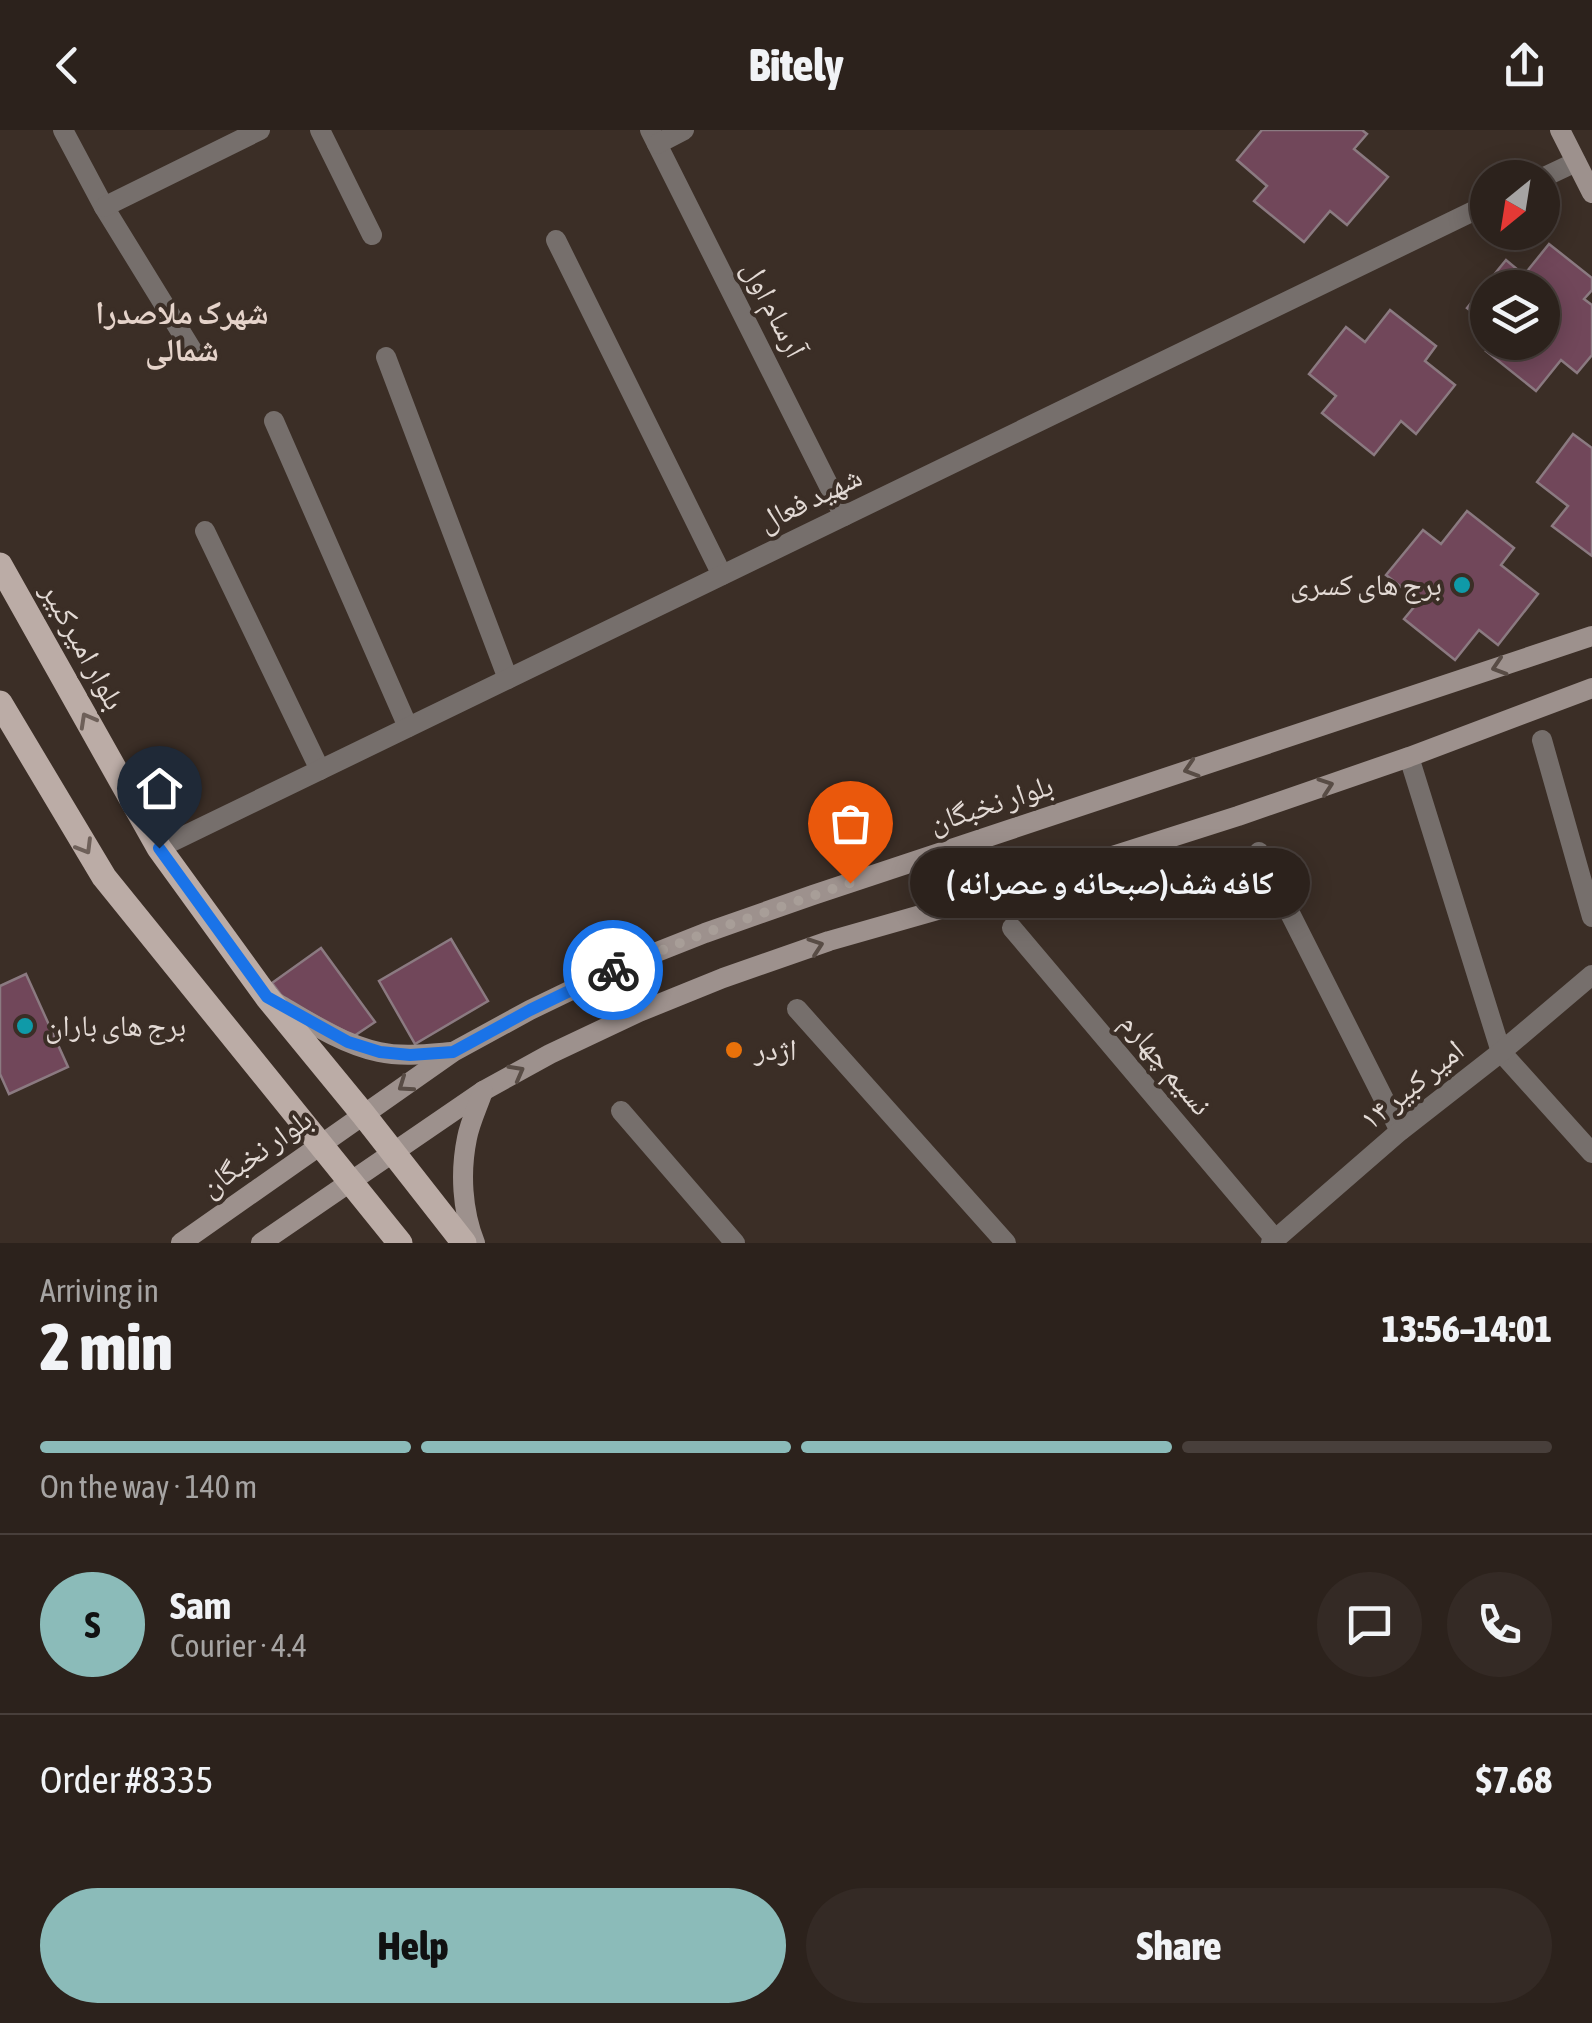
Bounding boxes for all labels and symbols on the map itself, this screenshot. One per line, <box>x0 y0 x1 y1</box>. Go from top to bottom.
north arrow <box>1470 160 1560 250</box>
street label: آرسام اول <box>733 255 814 365</box>
district label: شهرک ملاصدرا شمالی <box>95 294 269 370</box>
street label: شهید فعال <box>752 459 868 539</box>
place label: برج های کسری <box>1290 567 1442 604</box>
marker: برج های کسری <box>1451 574 1473 596</box>
street label: بلوار امیرکبیر <box>34 575 133 716</box>
one-way arrow <box>1492 655 1509 676</box>
one-way arrow <box>80 712 100 730</box>
pin <box>117 746 202 849</box>
one-way arrow <box>1183 758 1200 778</box>
street label: بلوار نخبگان <box>924 767 1058 841</box>
one-way arrow <box>1317 777 1334 797</box>
pin <box>808 781 893 884</box>
one-way arrow <box>73 836 92 854</box>
callout: کافه شف(صبحانه و عصرانه ) <box>910 848 1310 918</box>
courier <box>563 920 663 1020</box>
one-way arrow <box>806 937 823 958</box>
street label: نسیم چهارم <box>1111 1005 1219 1124</box>
place label: برج های باران <box>45 1008 186 1045</box>
marker: برج های باران <box>14 1015 36 1037</box>
place label: اژدر <box>753 1032 797 1066</box>
street label: امیر کبیر ۱۴ <box>1353 1032 1470 1137</box>
marker: اژدر <box>723 1039 745 1061</box>
one-way arrow <box>506 1065 524 1085</box>
one-way arrow <box>398 1073 417 1091</box>
street label: بلوار نخبگان <box>193 1101 319 1205</box>

